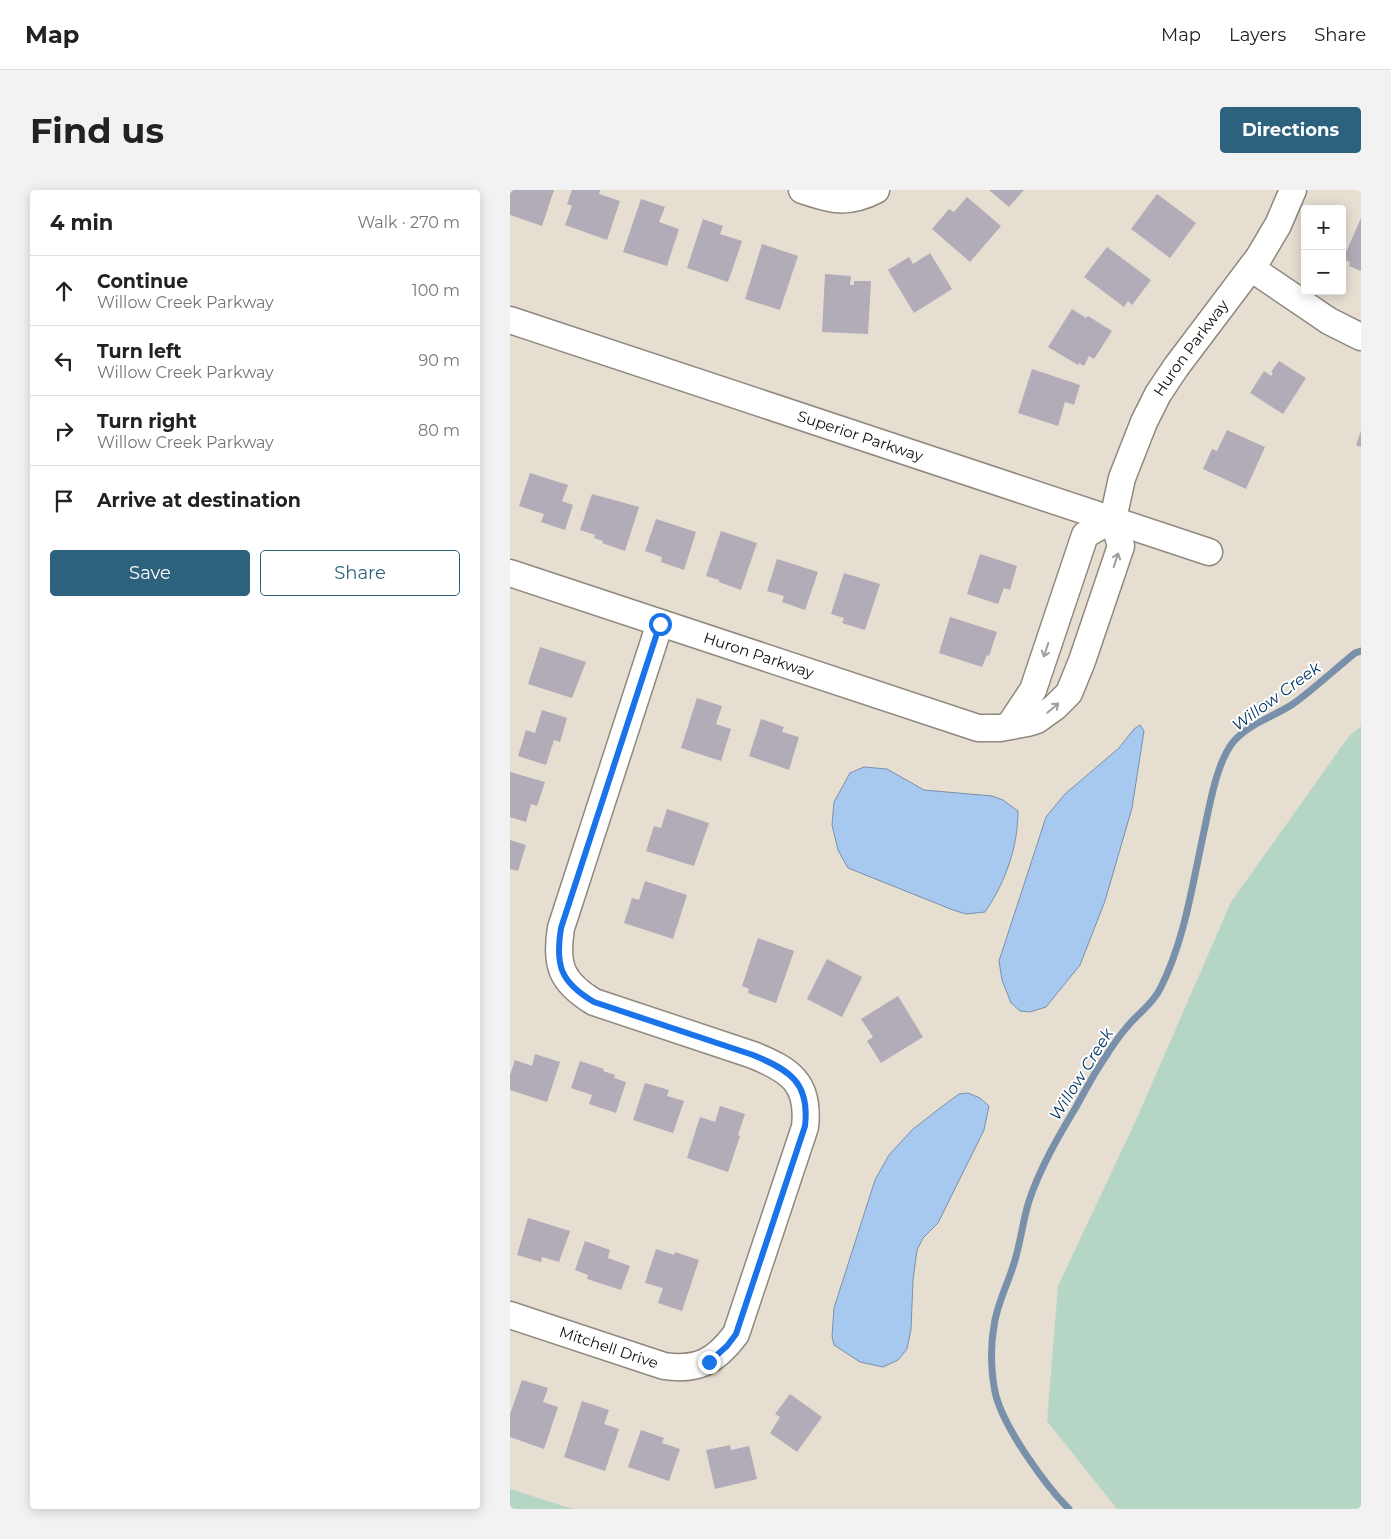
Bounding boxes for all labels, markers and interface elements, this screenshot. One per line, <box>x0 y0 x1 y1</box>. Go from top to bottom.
text: Map <box>25 20 79 49</box>
text: Map <box>1161 24 1201 46</box>
text: Layers <box>1229 24 1286 46</box>
text: Share <box>1314 24 1366 46</box>
button: Directions <box>1220 107 1361 153</box>
text: Find us <box>30 109 164 152</box>
map controls <box>1301 205 1346 295</box>
button: + <box>1301 205 1346 250</box>
text: 4 min <box>50 210 113 235</box>
text: Walk · 270 m <box>357 213 460 232</box>
button: − <box>1301 250 1346 295</box>
text: Continue <box>97 270 188 293</box>
icon: ahead <box>50 277 78 305</box>
text: 100 m <box>412 281 460 300</box>
text: Willow Creek Parkway <box>97 293 274 312</box>
street label: Huron Parkway <box>1149 295 1233 400</box>
text: Turn left <box>97 340 182 363</box>
icon: left <box>50 347 78 375</box>
text: 90 m <box>418 351 460 370</box>
text: Willow Creek Parkway <box>97 363 274 382</box>
street label: Superior Parkway <box>795 406 927 466</box>
text: Turn right <box>97 410 197 433</box>
icon: right <box>50 417 78 445</box>
text: 80 m <box>418 421 460 440</box>
text: Willow Creek Parkway <box>97 433 274 452</box>
icon: arrive <box>50 487 78 515</box>
text: Arrive at destination <box>97 489 301 512</box>
button: Save <box>50 550 250 596</box>
button: Share <box>260 550 460 596</box>
one-way arrow <box>1112 553 1121 569</box>
route start <box>649 613 672 636</box>
street label: Huron Parkway <box>701 628 817 682</box>
one-way arrow <box>1041 642 1050 657</box>
water label: Willow Creek <box>1228 657 1325 735</box>
one-way arrow <box>1047 702 1060 713</box>
water label: Willow Creek <box>1046 1024 1118 1124</box>
street label: Mitchell Drive <box>557 1322 661 1372</box>
route end <box>698 1351 721 1374</box>

